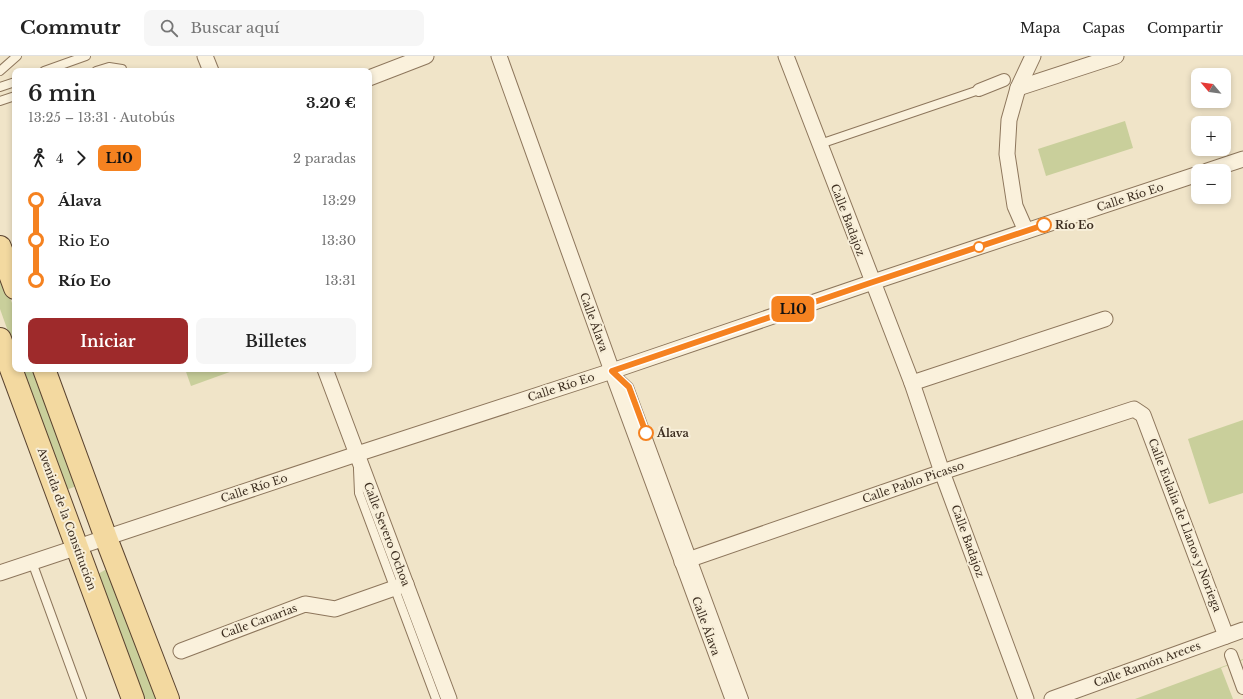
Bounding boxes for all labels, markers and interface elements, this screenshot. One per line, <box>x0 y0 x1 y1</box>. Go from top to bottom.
search box <box>144 10 424 46</box>
text: Commutr <box>20 16 120 39</box>
icon: search <box>158 17 180 39</box>
text: Buscar aquí <box>190 18 279 37</box>
text: Mapa <box>1020 19 1060 37</box>
text: Capas <box>1082 19 1125 37</box>
text: Compartir <box>1147 19 1223 37</box>
north arrow <box>1191 68 1231 108</box>
map controls <box>1191 68 1231 204</box>
text: 6 min <box>28 80 96 107</box>
text: 3.20 € <box>306 93 356 112</box>
text: 13:25 – 13:31 · Autobús <box>28 109 175 126</box>
button: + <box>1191 116 1231 156</box>
icon: walk <box>28 147 50 169</box>
icon: forward <box>70 147 92 169</box>
text: L10 <box>106 149 133 167</box>
text: 4 <box>56 150 64 167</box>
text: 2 paradas <box>293 150 356 167</box>
button: − <box>1191 164 1231 204</box>
street label: Calle Río Eo <box>1095 180 1165 214</box>
street label: Calle Badajoz <box>828 182 868 258</box>
text: Álava <box>58 191 102 210</box>
text: 13:29 <box>322 192 356 209</box>
marker: Río Eo <box>1036 217 1052 233</box>
place label: Río Eo <box>1055 218 1094 232</box>
text: Rio Eo <box>58 231 110 250</box>
text: 13:30 <box>321 232 356 249</box>
unlabelled marker <box>973 241 985 253</box>
text: Río Eo <box>58 271 111 290</box>
text: 13:31 <box>325 272 356 289</box>
street label: Calle Álava <box>577 291 611 354</box>
line badge: L10 <box>770 296 816 322</box>
text: L10 <box>779 300 807 318</box>
button: Iniciar <box>28 318 188 364</box>
button: Billetes <box>196 318 356 364</box>
street label: Calle Río Eo <box>526 370 596 404</box>
marker: Álava <box>638 425 654 441</box>
place label: Álava <box>656 426 690 440</box>
street label: Calle Eulalia de Llanos y Noriega <box>1145 436 1225 615</box>
street label: Avenida de la Constitución <box>34 445 99 593</box>
street label: Calle Pablo Picasso <box>860 458 966 506</box>
street label: Calle Río Eo <box>219 471 289 505</box>
street label: Calle Severo Ochoa <box>361 480 414 589</box>
street label: Calle Badajoz <box>948 503 988 579</box>
street label: Calle Álava <box>689 595 723 658</box>
street label: Calle Canarias <box>219 601 299 641</box>
street label: Calle Ramón Areces <box>1092 638 1202 690</box>

